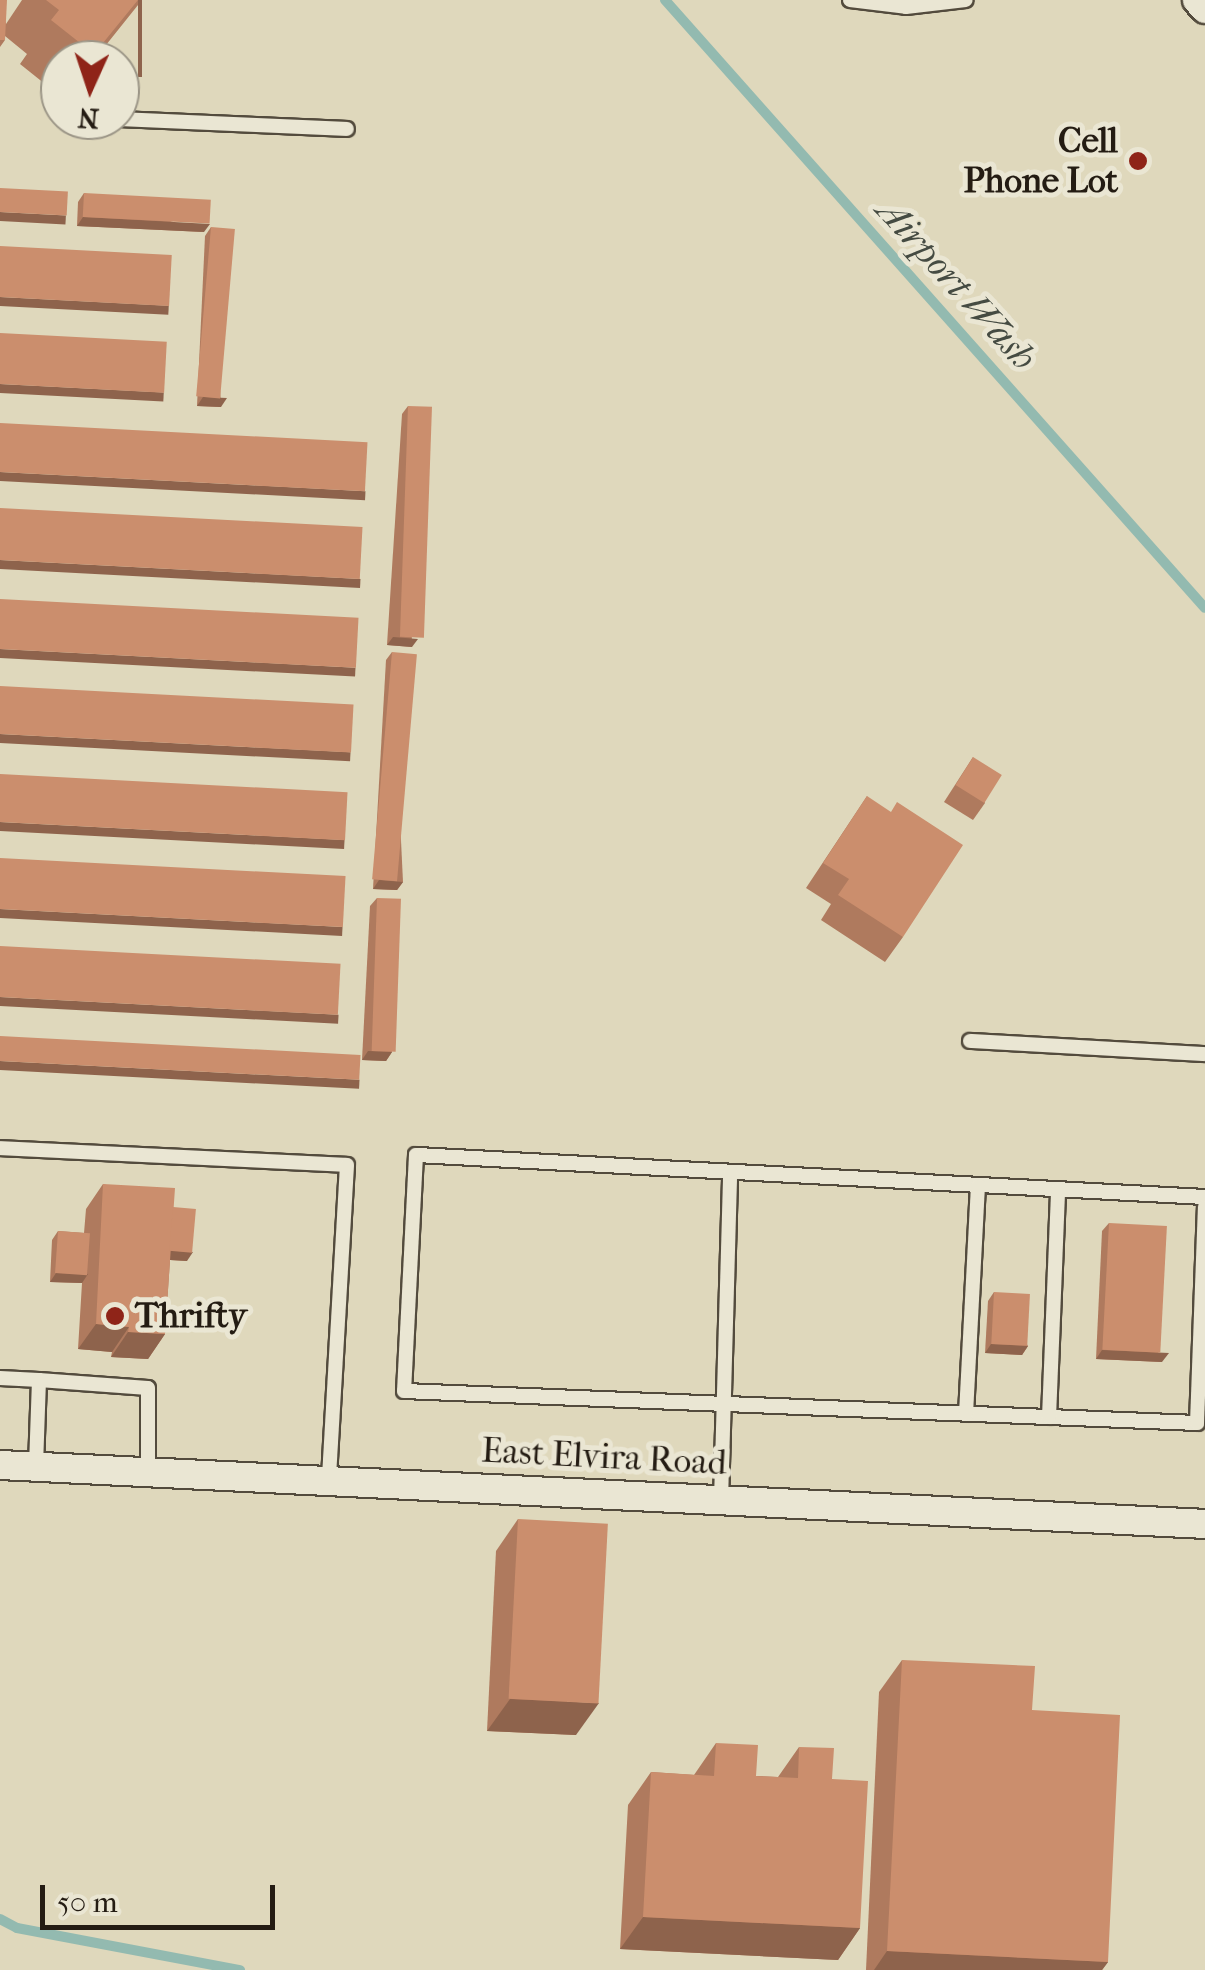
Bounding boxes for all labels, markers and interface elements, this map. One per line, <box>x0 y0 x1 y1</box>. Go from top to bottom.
north arrow <box>40 40 140 140</box>
text: N <box>77 101 100 135</box>
place label: Cell Phone Lot <box>964 120 1118 202</box>
marker: Cell Phone Lot <box>1127 150 1149 172</box>
water label: Airport Wash <box>868 189 1046 379</box>
place label: Thrifty <box>135 1295 247 1337</box>
marker: Thrifty <box>104 1305 126 1327</box>
street label: East Elvira Road <box>480 1430 728 1484</box>
scale bar <box>45 1865 280 1927</box>
text: 50 m <box>57 1885 118 1920</box>

